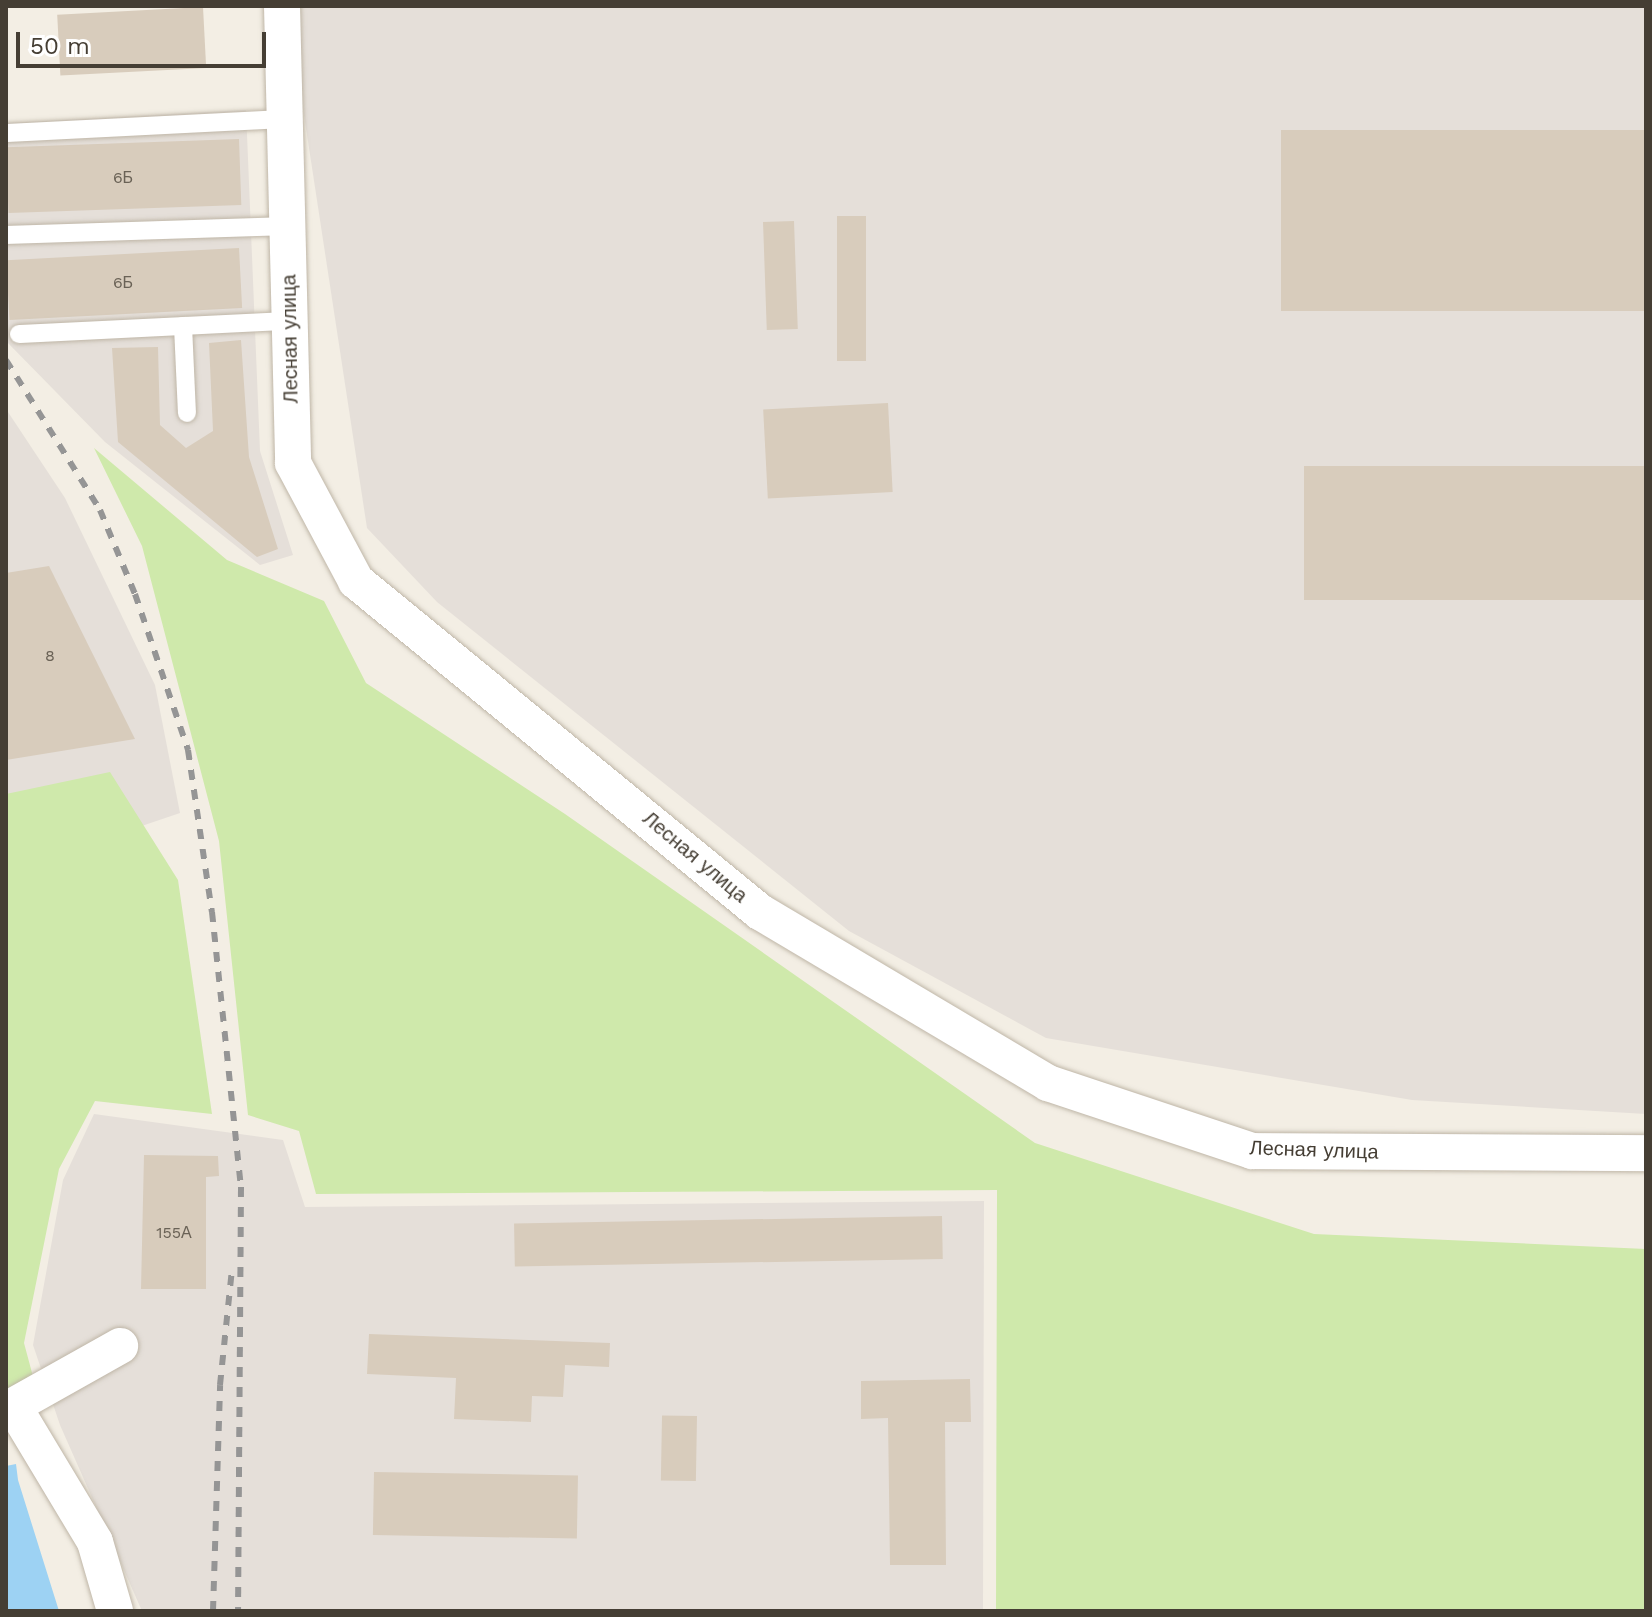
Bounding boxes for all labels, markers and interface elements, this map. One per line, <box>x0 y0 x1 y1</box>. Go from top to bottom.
scale bar <box>20 16 270 66</box>
text: 50 m <box>30 32 90 60</box>
house number: 6Б <box>113 168 133 188</box>
house number: 6Б <box>113 273 133 293</box>
street label: Лесная улица <box>277 274 303 404</box>
house number: 8 <box>45 646 55 666</box>
street label: Лесная улица <box>638 806 752 908</box>
street label: Лесная улица <box>1249 1136 1379 1164</box>
house number: 155А <box>156 1223 192 1243</box>

